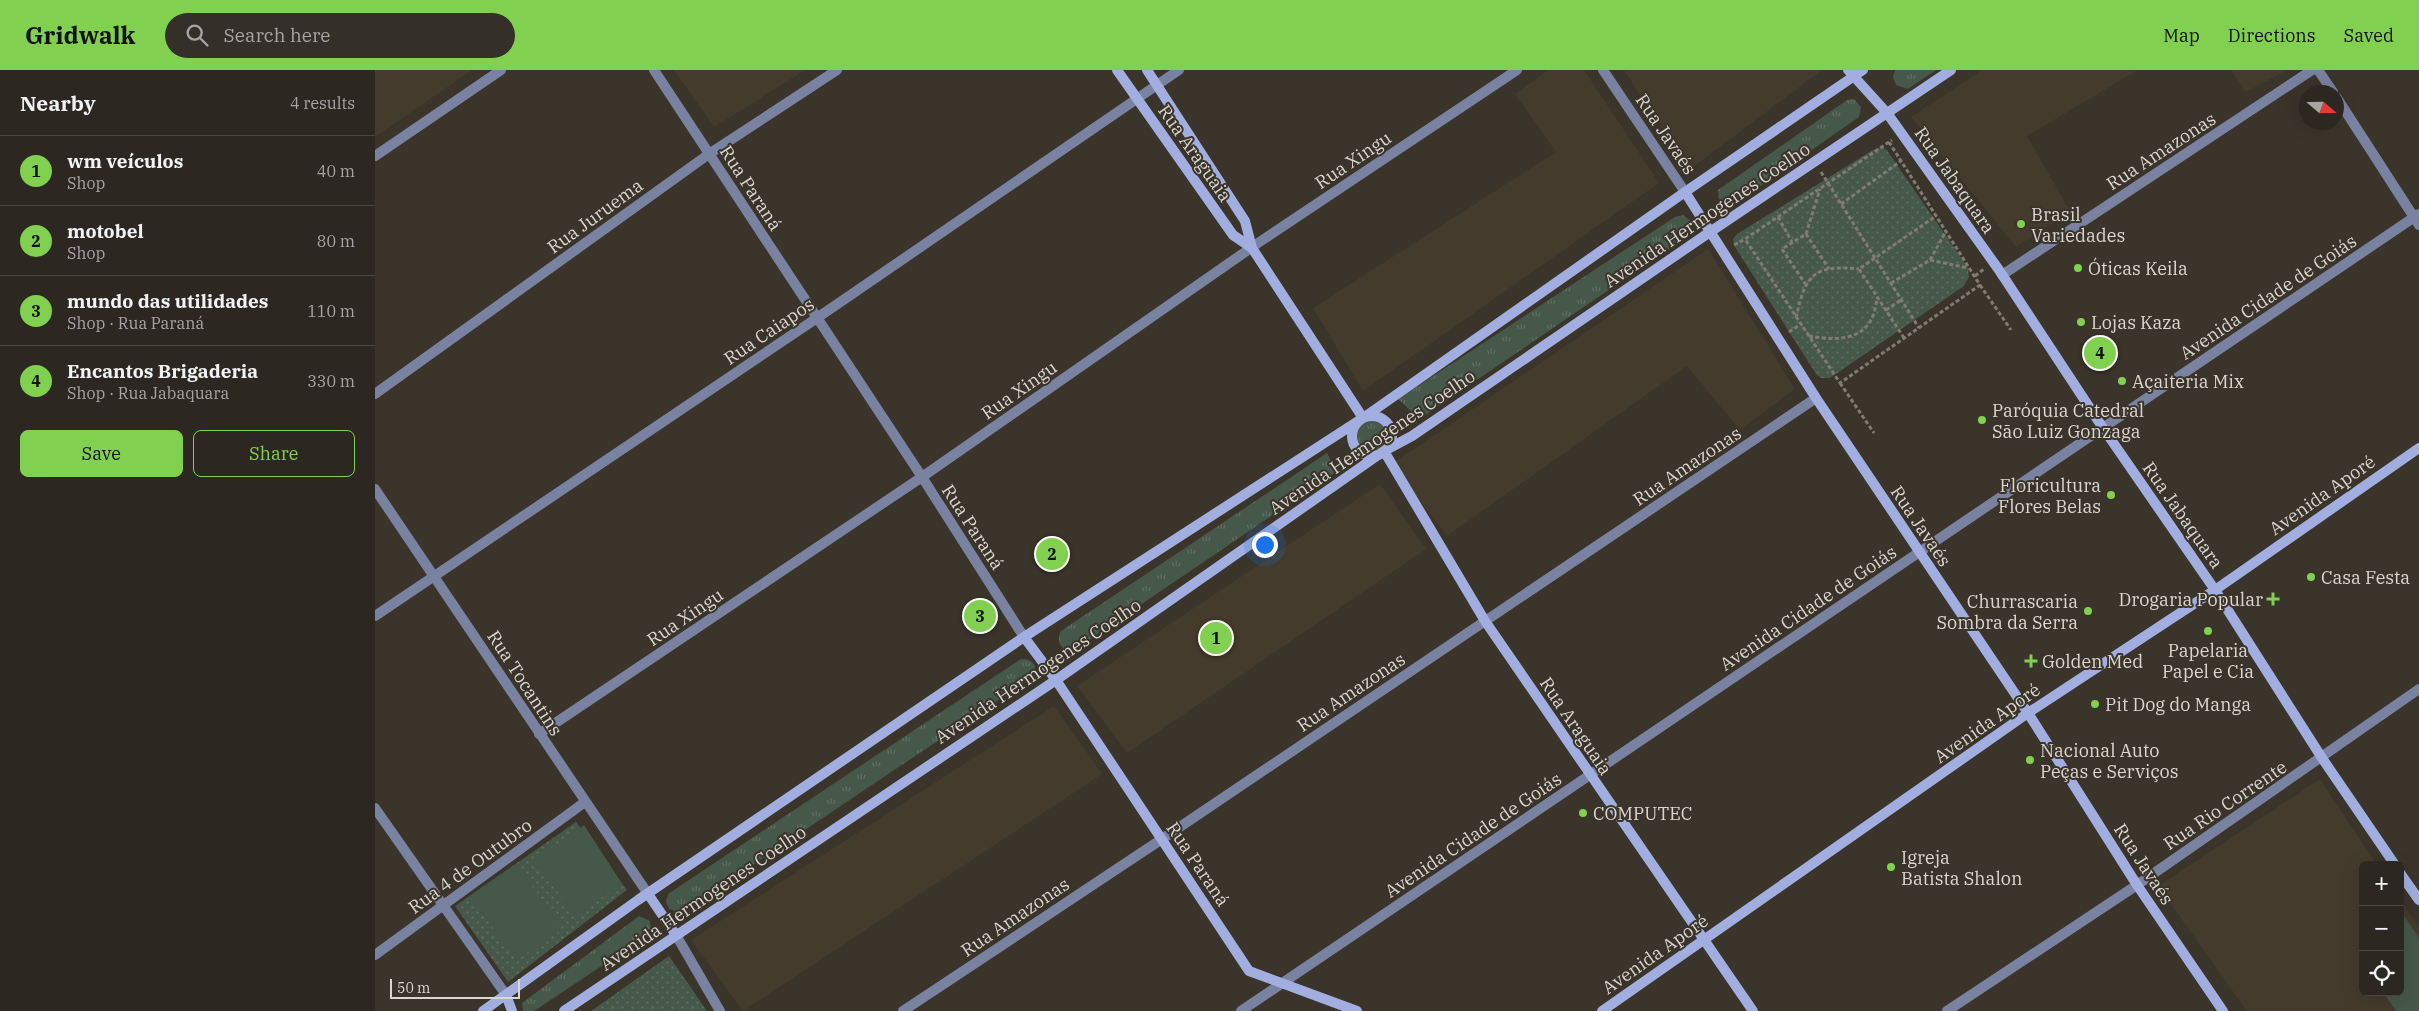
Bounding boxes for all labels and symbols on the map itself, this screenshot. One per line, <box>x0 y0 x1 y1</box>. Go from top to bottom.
north arrow <box>2299 85 2344 130</box>
street label: Rua Javaés <box>1631 89 1701 179</box>
street label: Rua Araguaia <box>1153 100 1237 206</box>
street label: Rua Amazonas <box>2102 107 2220 195</box>
street label: Rua Jabaquara <box>1910 122 2000 238</box>
street label: Rua Xingu <box>1310 126 1396 194</box>
street label: Avenida Hermogenes Coelho <box>1599 137 1815 293</box>
street label: Rua Paraná <box>715 141 787 235</box>
street label: Rua Juruema <box>543 174 647 258</box>
place label: Brasil Variedades <box>2031 203 2125 247</box>
marker: Brasil Variedades <box>2015 218 2027 230</box>
street label: Avenida Cidade de Goiás <box>2175 229 2361 365</box>
place label: Óticas Keila <box>2088 257 2188 280</box>
marker: Óticas Keila <box>2072 262 2084 274</box>
street label: Rua Caiapos <box>719 292 819 370</box>
place label: Lojas Kaza <box>2091 311 2182 334</box>
marker: Lojas Kaza <box>2075 316 2087 328</box>
pin: 4 <box>2084 334 2116 372</box>
street label: Rua Xingu <box>977 356 1061 424</box>
street label: Avenida Hermogenes Coelho <box>1264 364 1480 520</box>
place label: Açaiteria Mix <box>2132 370 2244 393</box>
marker: Açaiteria Mix <box>2116 375 2128 387</box>
place label: Paróquia Catedral São Luiz Gonzaga <box>1992 399 2144 443</box>
marker: Paróquia Catedral São Luiz Gonzaga <box>1976 414 1988 426</box>
street label: Rua Amazonas <box>1628 421 1746 511</box>
street label: Avenida Aporé <box>2265 450 2379 540</box>
street label: Rua Jabaquara <box>2138 457 2228 573</box>
place label: Floricultura Flores Belas <box>1998 474 2101 518</box>
street label: Rua Paraná <box>937 480 1009 574</box>
street label: Rua Javaés <box>1886 481 1956 571</box>
marker: Floricultura Flores Belas <box>2105 489 2117 501</box>
your location <box>1252 532 1278 558</box>
pin: 2 <box>1036 535 1068 573</box>
street label: Avenida Cidade de Goiás <box>1715 540 1901 676</box>
place label: Casa Festa <box>2321 566 2410 589</box>
marker: Casa Festa <box>2305 571 2317 583</box>
street label: Rua Xingu <box>642 583 728 651</box>
place label: Drogaria Popular <box>2119 588 2263 611</box>
place label: Churrascaria Sombra da Serra <box>1936 590 2078 634</box>
street label: Avenida Hermogenes Coelho <box>930 593 1146 749</box>
marker: Drogaria Popular <box>2267 593 2279 605</box>
pin: 3 <box>964 597 996 635</box>
marker: Churrascaria Sombra da Serra <box>2082 605 2094 617</box>
pin: 1 <box>1200 619 1232 657</box>
marker: Papelaria Papel e Cia <box>2202 625 2214 637</box>
street label: Rua Tocantins <box>482 626 568 740</box>
place label: Papelaria Papel e Cia <box>2162 639 2254 683</box>
street label: Rua Amazonas <box>1292 647 1410 737</box>
place label: Golden Med <box>2042 650 2143 673</box>
marker: Golden Med <box>2024 654 2038 668</box>
street label: Rua Araguaia <box>1535 673 1617 780</box>
street label: Avenida Aporé <box>1930 678 2044 768</box>
place label: Pit Dog do Manga <box>2105 693 2251 716</box>
marker: Pit Dog do Manga <box>2089 698 2101 710</box>
place label: Nacional Auto Peças e Serviços <box>2040 739 2178 783</box>
marker: Nacional Auto Peças e Serviços <box>2024 754 2036 766</box>
street label: Rua Rio Corrente <box>2159 755 2291 855</box>
street label: Avenida Cidade de Goiás <box>1380 767 1566 903</box>
place label: COMPUTEC <box>1593 802 1692 825</box>
marker: COMPUTEC <box>1577 807 1589 819</box>
street label: Rua 4 de Outubro <box>404 813 536 919</box>
street label: Rua Paraná <box>1161 817 1235 911</box>
street label: Rua Javaés <box>2109 819 2179 909</box>
street label: Avenida Hermogenes Coelho <box>595 820 811 976</box>
place label: Igreja Batista Shalon <box>1901 846 2022 890</box>
marker: Igreja Batista Shalon <box>1885 861 1897 873</box>
street label: Rua Amazonas <box>956 872 1074 962</box>
street label: Avenida Aporé <box>1598 909 1712 999</box>
scale bar <box>390 976 520 999</box>

